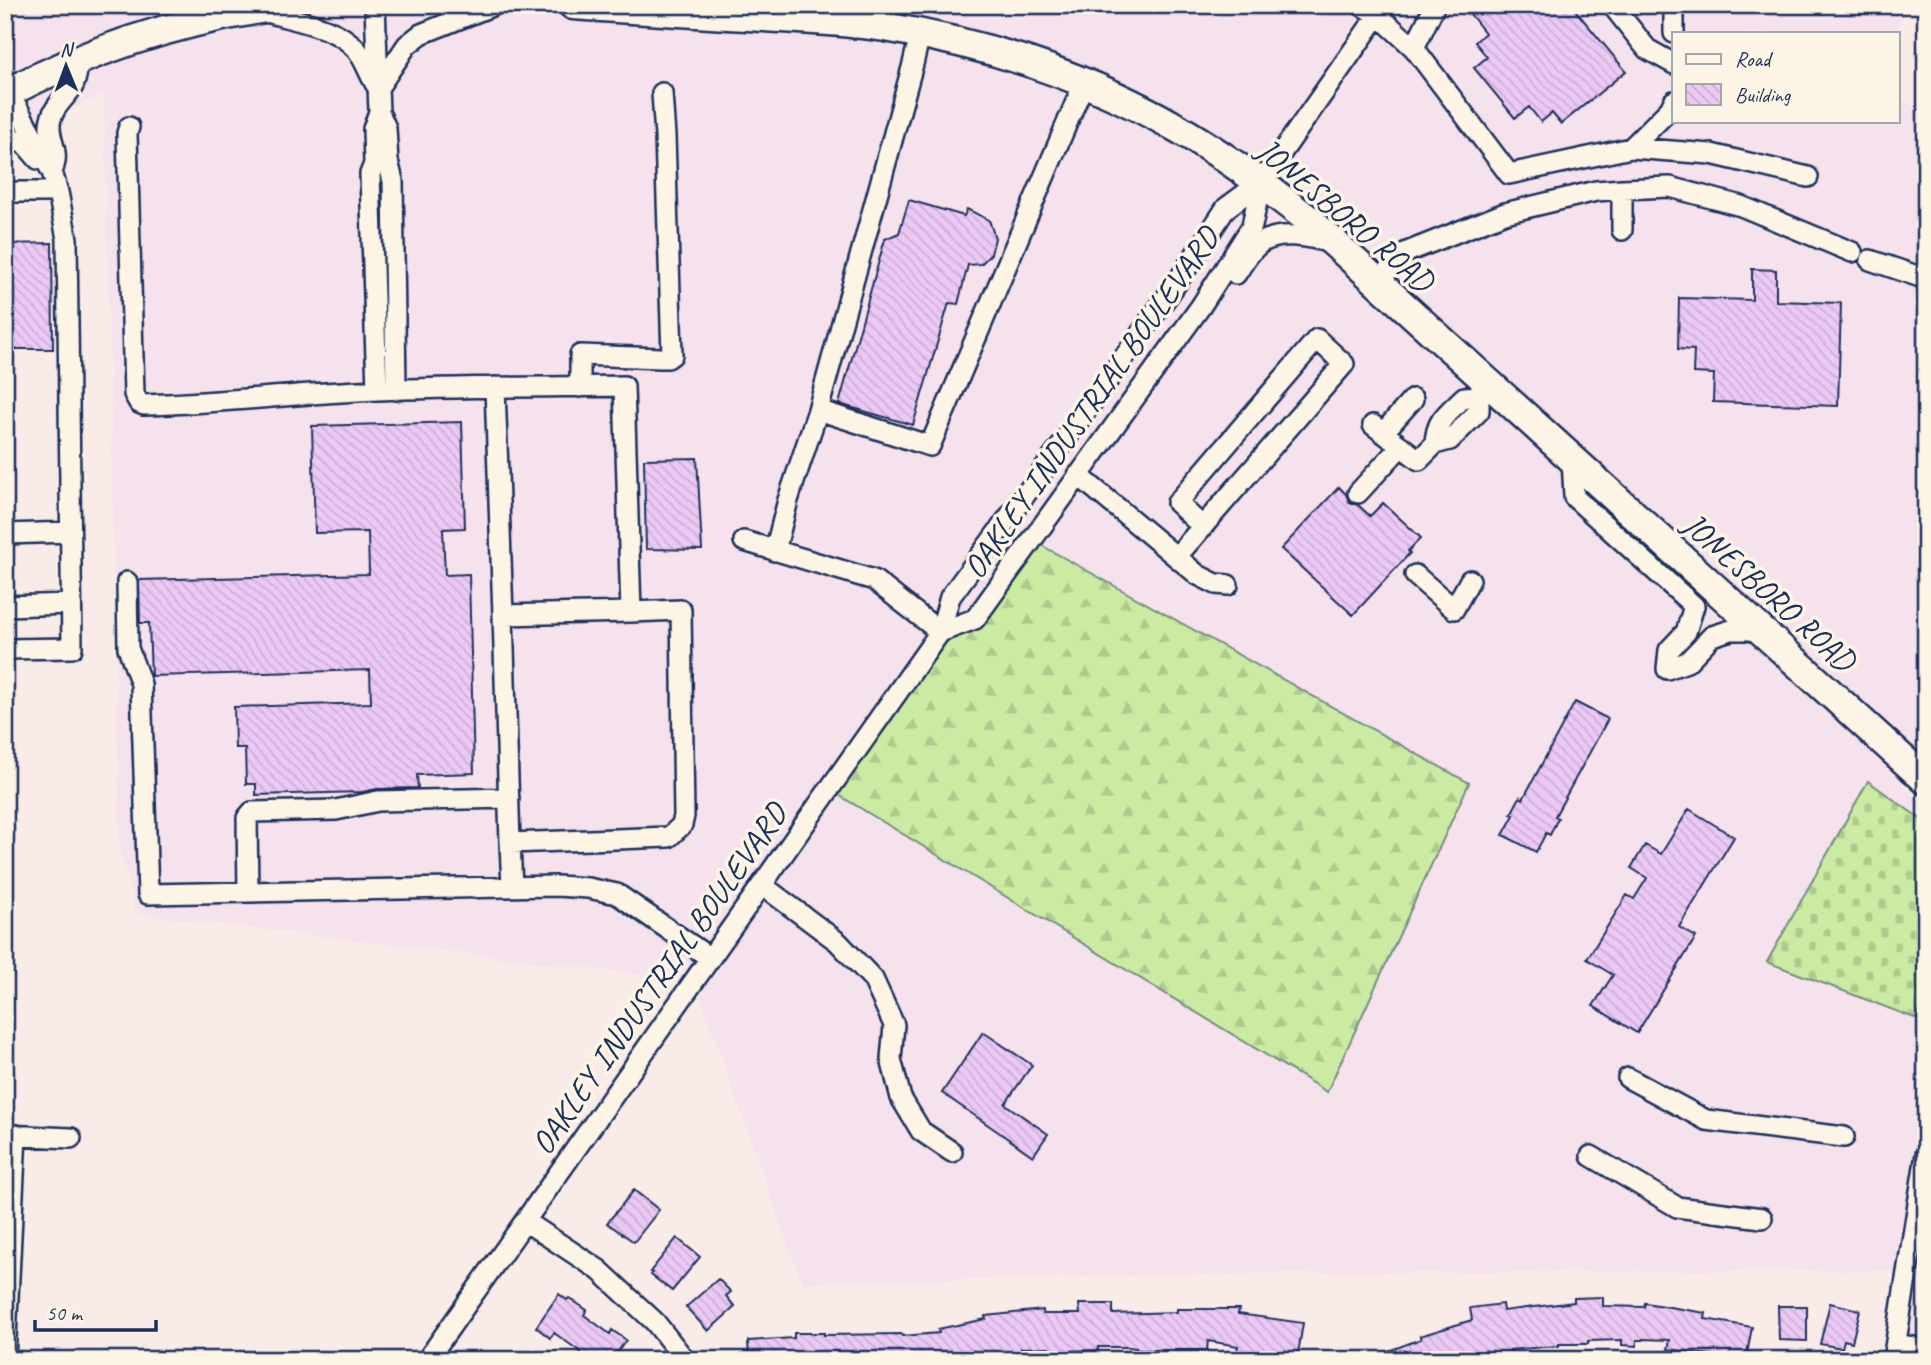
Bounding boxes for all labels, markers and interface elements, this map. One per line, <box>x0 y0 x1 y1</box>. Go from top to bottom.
north arrow <box>32 32 102 102</box>
legend <box>1672 32 1899 122</box>
text: N <box>60 38 75 62</box>
text: Road <box>1735 46 1774 72</box>
text: Building <box>1735 82 1792 108</box>
street label: JONESBORO ROAD <box>1247 127 1445 303</box>
street label: OAKLEY INDUSTRIAL BOULEVARD <box>953 216 1230 586</box>
street label: JONESBORO ROAD <box>1673 502 1867 682</box>
street label: OAKLEY INDUSTRIAL BOULEVARD <box>521 792 798 1162</box>
scale bar <box>35 1288 156 1332</box>
text: 50 m <box>46 1300 84 1326</box>

